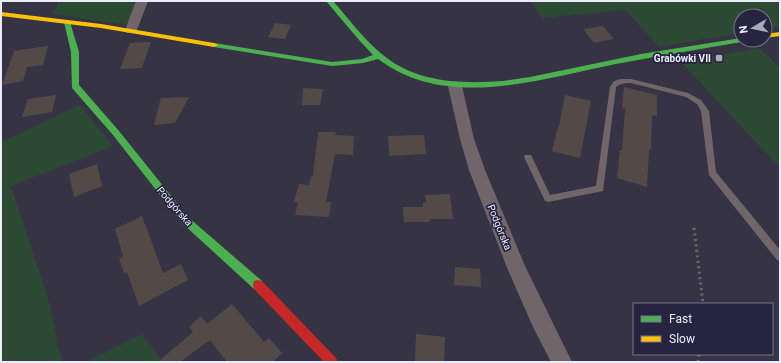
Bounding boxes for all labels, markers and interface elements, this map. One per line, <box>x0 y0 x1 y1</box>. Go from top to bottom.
north arrow <box>733 8 773 48</box>
text: N <box>737 24 751 34</box>
place label: Grabówki VII <box>654 53 711 64</box>
marker: Grabówki VII <box>714 53 724 63</box>
street label: Podgórska <box>155 185 195 228</box>
street label: Podgórska <box>485 203 514 251</box>
legend <box>633 303 773 355</box>
text: Fast <box>669 312 692 326</box>
text: Slow <box>669 332 695 346</box>

